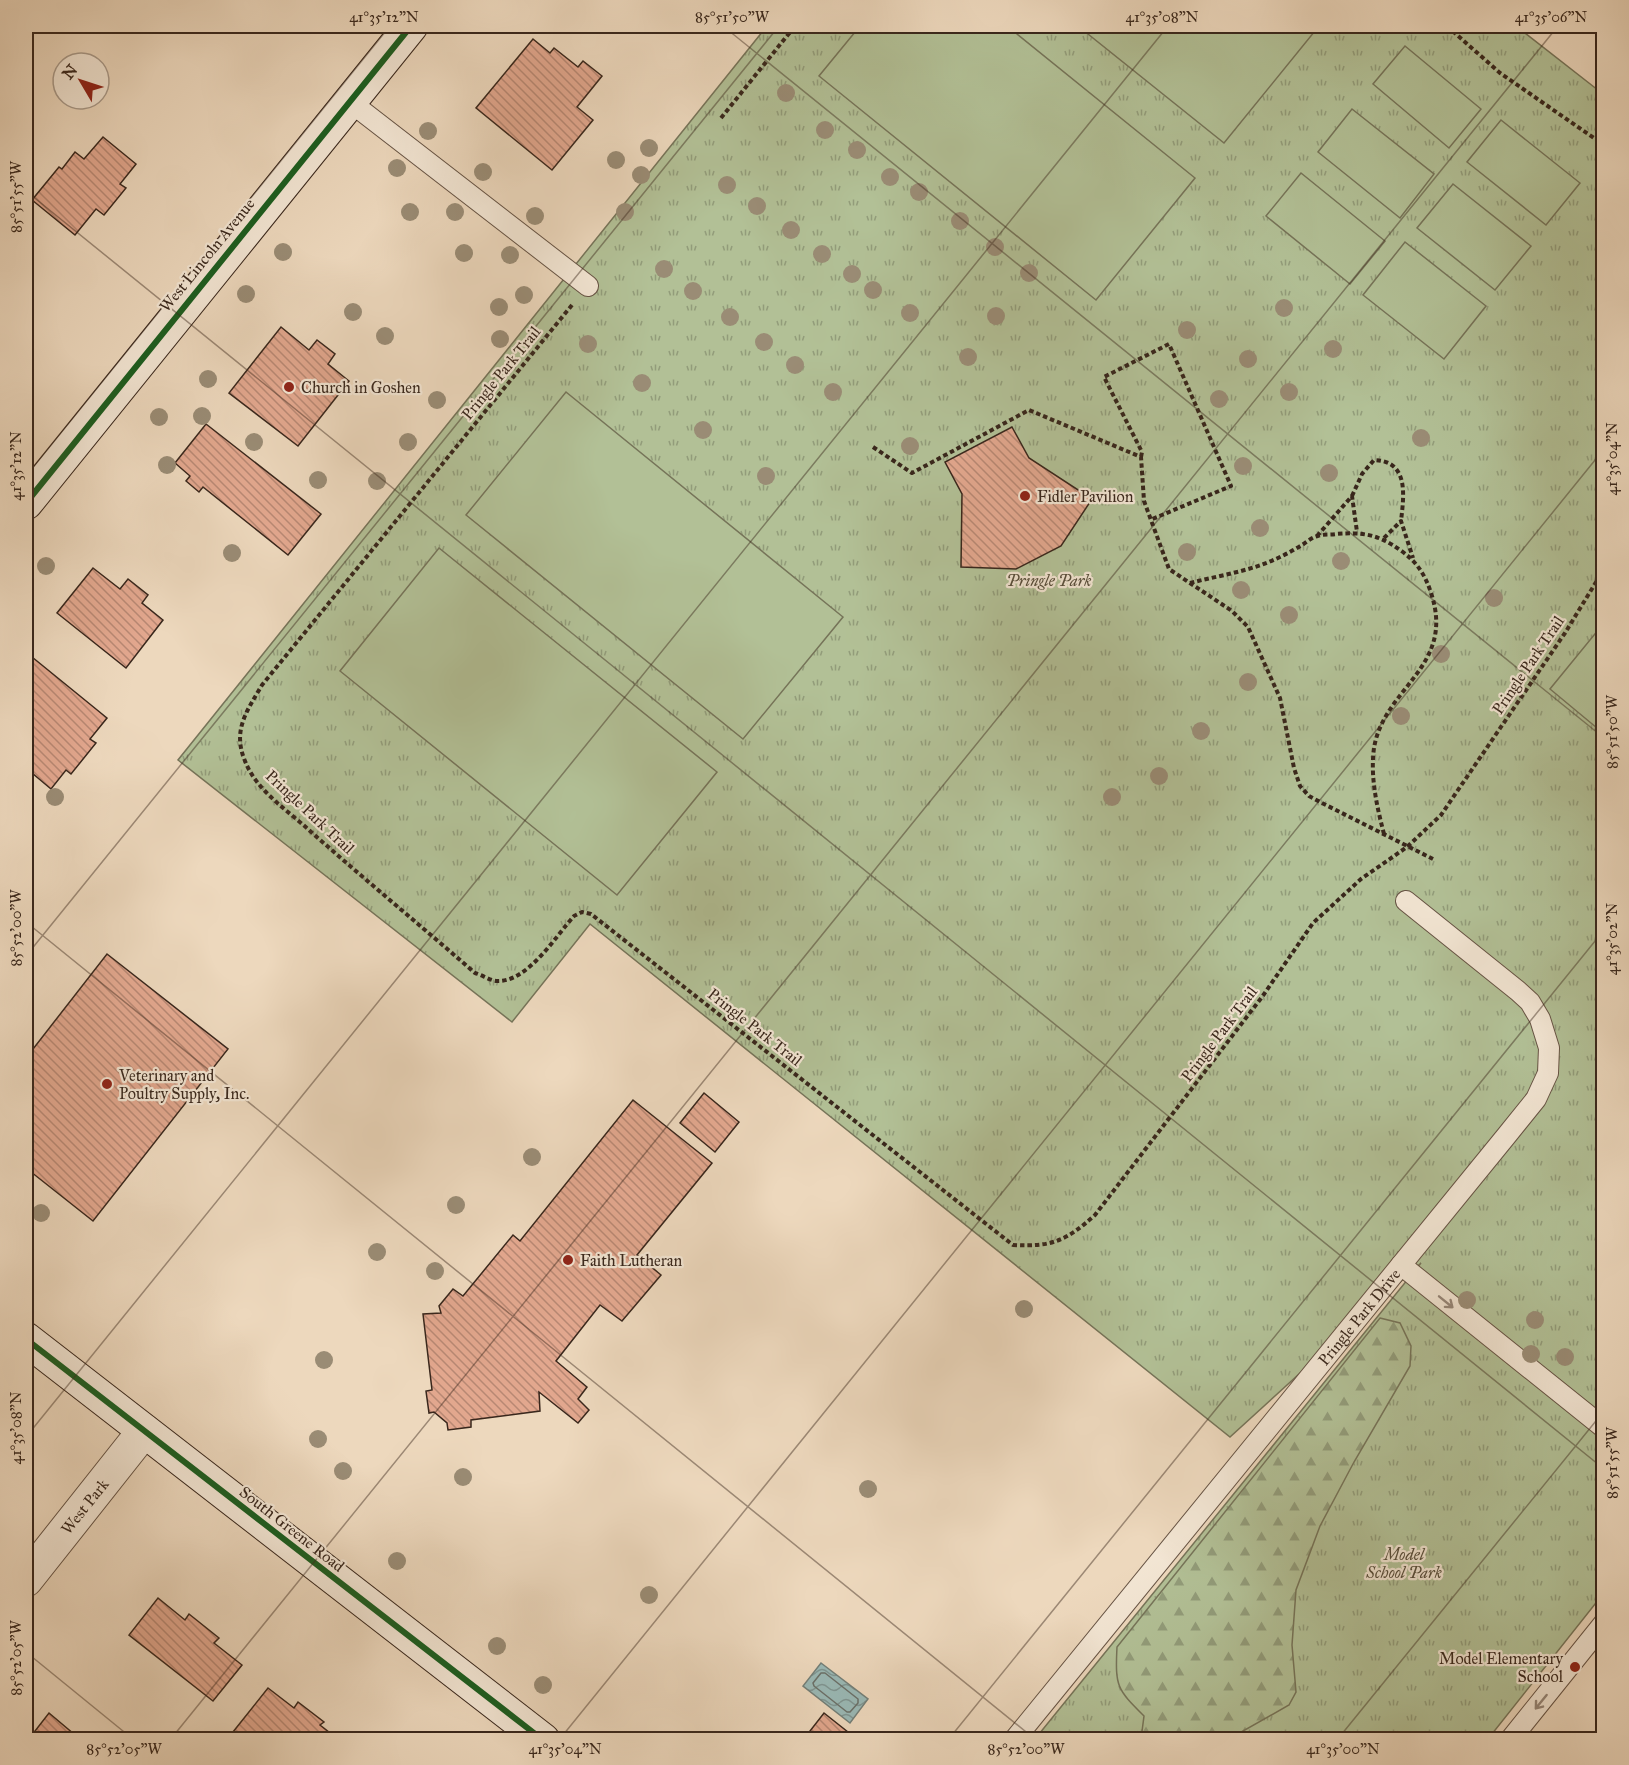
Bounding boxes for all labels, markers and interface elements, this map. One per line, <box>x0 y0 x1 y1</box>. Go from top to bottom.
text: 41°35'12"N <box>349 8 419 26</box>
text: 85°51'50"W <box>695 8 770 26</box>
text: 41°35'08"N <box>1126 8 1199 26</box>
text: 41°35'06"N <box>1515 8 1588 26</box>
north arrow <box>51 51 111 111</box>
text: N <box>58 60 82 83</box>
text: 85°51'55"W <box>7 160 25 233</box>
street label: West Lincoln Avenue <box>155 194 259 316</box>
street label: Pringle Park Trail <box>458 322 546 424</box>
place label: Church in Goshen <box>301 378 421 397</box>
marker: Church in Goshen <box>282 380 296 394</box>
text: 41°35'04"N <box>1603 422 1621 496</box>
text: 41°35'12"N <box>7 431 25 501</box>
place label: Fidler Pavilion <box>1037 487 1134 506</box>
marker: Fidler Pavilion <box>1018 489 1032 503</box>
park label: Pringle Park <box>1007 571 1091 590</box>
street label: Pringle Park Trail <box>1488 612 1569 718</box>
text: 85°51'50"W <box>1603 694 1621 769</box>
street label: Pringle Park Trail <box>261 766 359 859</box>
text: 85°52'00"W <box>7 889 25 967</box>
text: 41°35'02"N <box>1603 903 1621 975</box>
street label: Pringle Park Trail <box>1177 982 1262 1086</box>
street label: Pringle Park Trail <box>703 984 806 1071</box>
place label: Veterinary and Poultry Supply, Inc. <box>118 1066 249 1103</box>
marker: Veterinary and Poultry Supply, Inc. <box>100 1077 114 1091</box>
place label: Faith Lutheran <box>580 1251 682 1270</box>
marker: Faith Lutheran <box>561 1253 575 1267</box>
street label: Pringle Park Drive <box>1314 1264 1404 1369</box>
one-way arrow <box>1438 1295 1454 1308</box>
text: 41°35'08"N <box>7 1391 25 1464</box>
text: 85°51'55"W <box>1603 1426 1621 1499</box>
street label: West Park <box>57 1474 112 1538</box>
street label: South Greene Road <box>236 1482 348 1576</box>
park label: Model School Park <box>1365 1545 1442 1582</box>
text: 85°52'05"W <box>7 1620 25 1696</box>
place label: Model Elementary School <box>1439 1649 1564 1686</box>
marker: Model Elementary School <box>1568 1660 1582 1674</box>
one-way arrow <box>1534 1693 1547 1709</box>
text: 85°52'05"W <box>86 1740 162 1758</box>
text: 41°35'04"N <box>528 1740 602 1758</box>
text: 85°52'00"W <box>987 1740 1065 1758</box>
text: 41°35'00"N <box>1306 1740 1380 1758</box>

